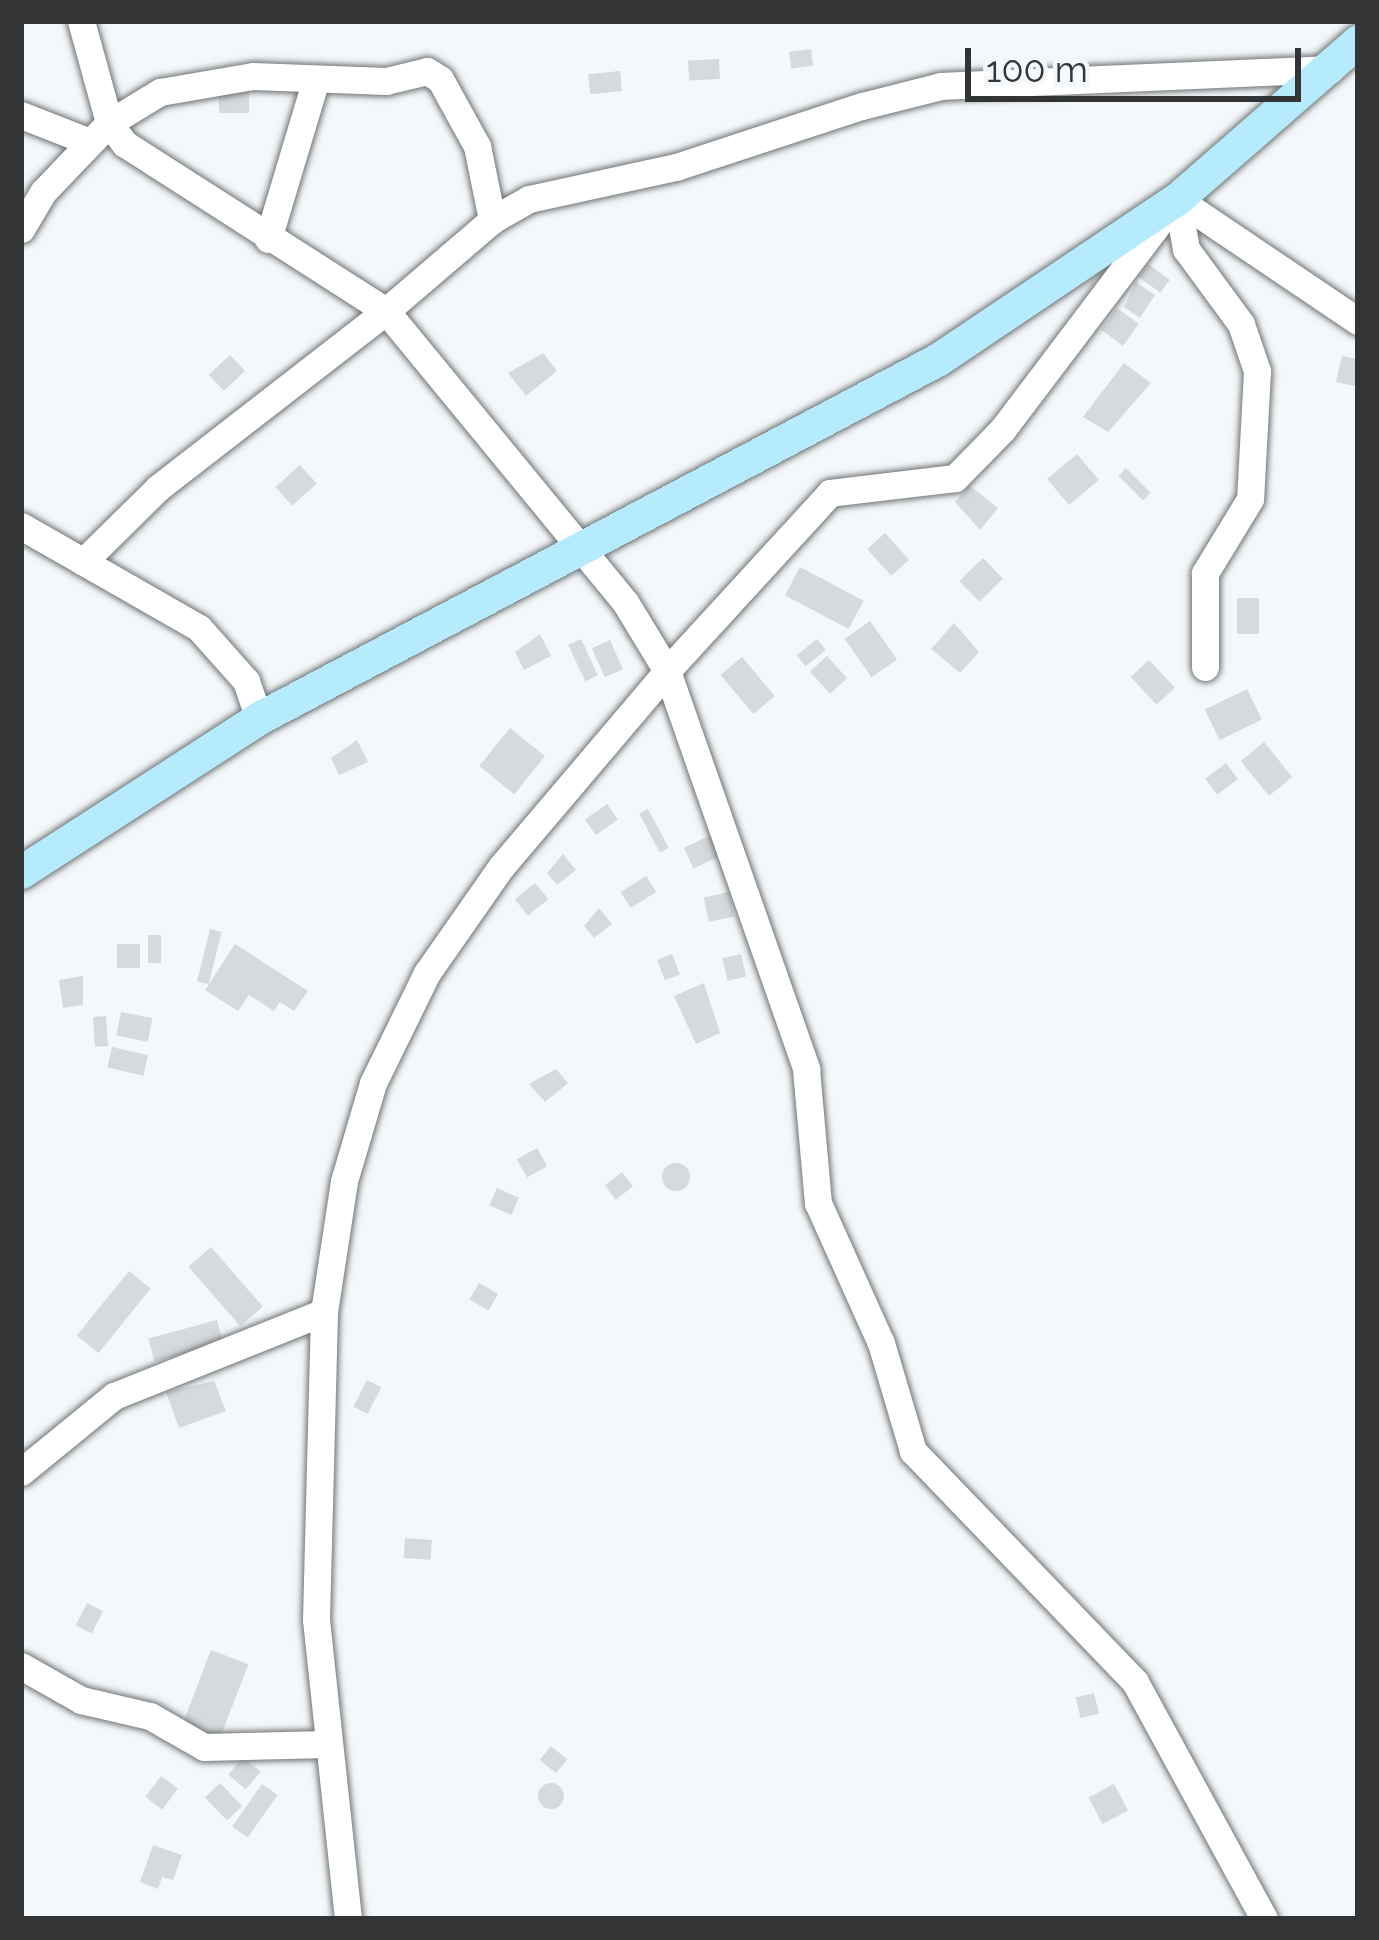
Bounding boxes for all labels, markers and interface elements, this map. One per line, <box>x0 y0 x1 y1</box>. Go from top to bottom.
scale bar <box>971 24 1307 98</box>
text: 100 m <box>986 48 1088 90</box>

